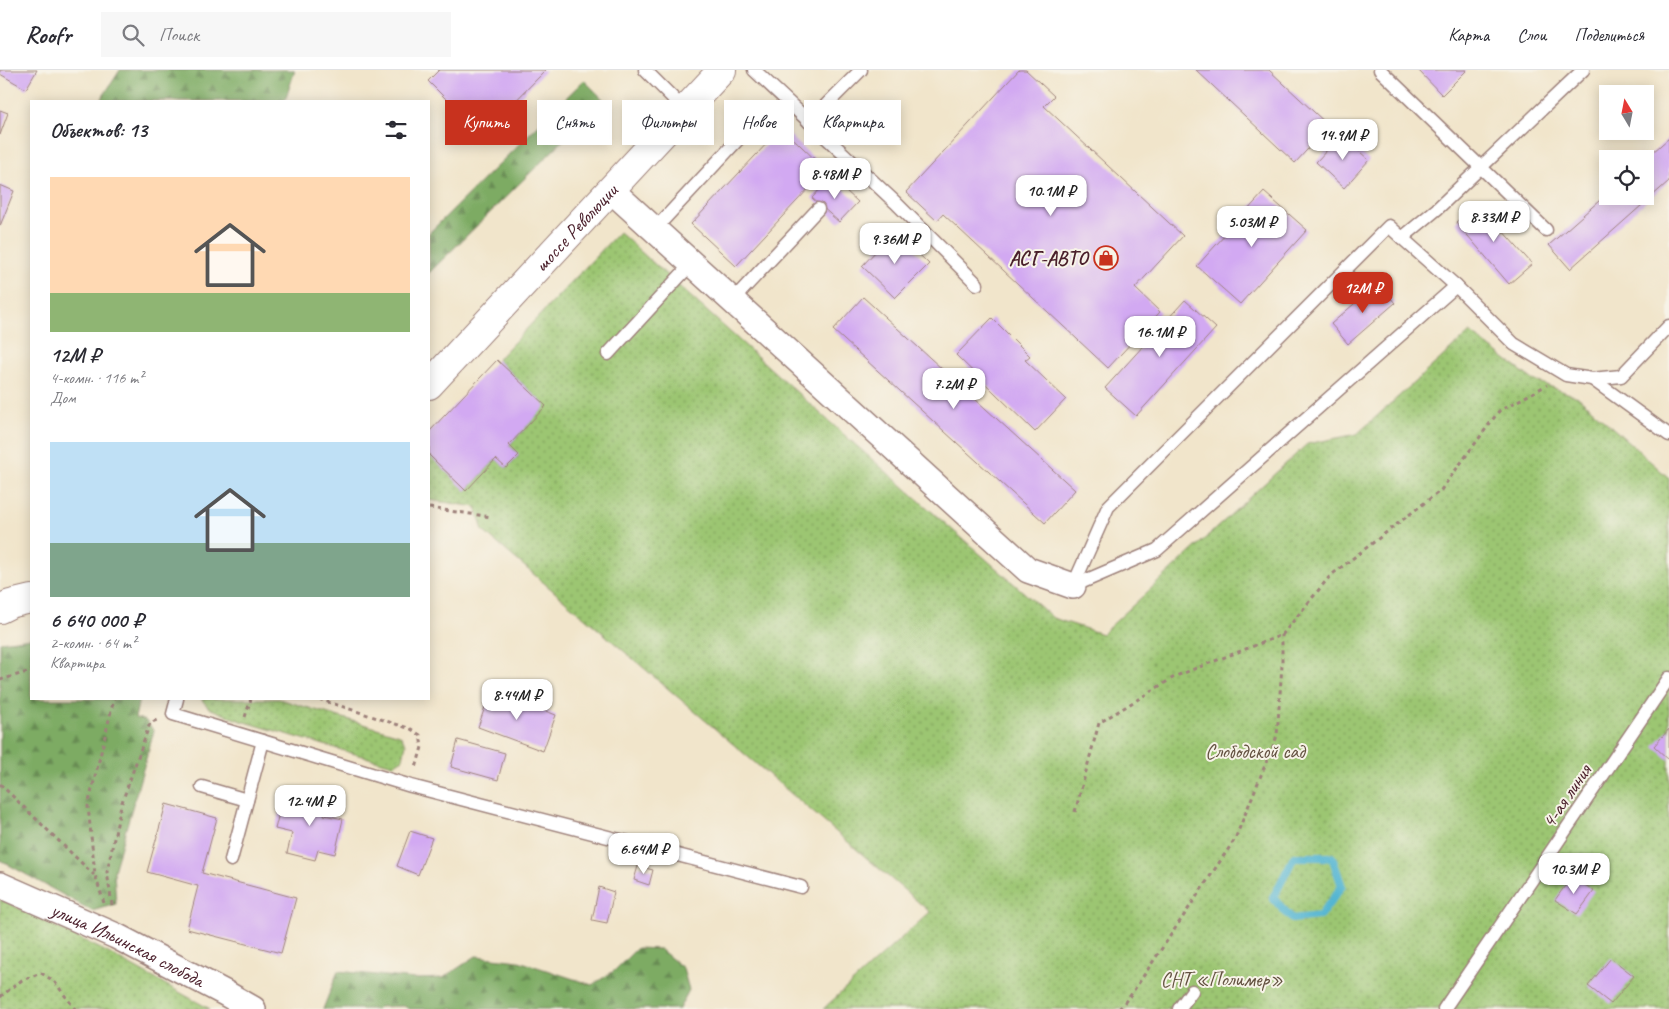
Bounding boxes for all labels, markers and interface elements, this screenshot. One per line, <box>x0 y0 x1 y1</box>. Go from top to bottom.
search box <box>101 12 451 57</box>
text: Roofr <box>25 20 71 50</box>
icon: search <box>119 21 147 49</box>
text: Поиск <box>159 23 199 47</box>
text: Карта <box>1448 24 1489 46</box>
text: Слои <box>1517 24 1546 46</box>
text: Поделиться <box>1574 24 1644 46</box>
north arrow <box>1599 85 1654 140</box>
map controls <box>1599 85 1654 205</box>
chip: Купить <box>445 100 527 145</box>
chip: Снять <box>537 100 612 145</box>
chip: Фильтры <box>622 100 714 145</box>
chip: Новое <box>724 100 794 145</box>
chip: Квартира <box>804 100 901 145</box>
icon: filters <box>382 116 410 144</box>
text: Объектов: 13 <box>50 117 147 143</box>
pin: 14.9M ₽ <box>1297 118 1389 161</box>
text: 14.9M ₽ <box>1319 125 1367 145</box>
button: locate <box>1599 150 1654 205</box>
pin: 8.48M ₽ <box>789 158 881 200</box>
text: 8.48M ₽ <box>811 164 859 184</box>
pin: 10.1M ₽ <box>1005 174 1097 217</box>
street label: шоссе Революции <box>529 177 624 277</box>
text: 10.1M ₽ <box>1027 181 1075 201</box>
pin: 8.33M ₽ <box>1448 200 1540 243</box>
pin: 5.03M ₽ <box>1206 206 1298 248</box>
text: 8.33M ₽ <box>1470 207 1518 227</box>
icon: home <box>185 210 275 300</box>
text: 5.03M ₽ <box>1228 212 1276 232</box>
pin: 9.36M ₽ <box>849 222 941 265</box>
text: 9.36M ₽ <box>871 229 919 249</box>
shop icon: АСГ-АВТО <box>1093 245 1119 271</box>
place label: АСГ-АВТО <box>1009 246 1090 271</box>
pin: 12M ₽ <box>1328 272 1398 314</box>
text: 12M ₽ <box>1344 278 1382 298</box>
pin: 16.1M ₽ <box>1114 316 1206 358</box>
text: 16.1M ₽ <box>1136 322 1184 342</box>
text: 12M ₽ <box>50 342 100 368</box>
text: 4-комн. · 116 m² <box>50 368 143 388</box>
pin: 7.2M ₽ <box>913 368 995 410</box>
text: 7.2M ₽ <box>933 374 975 394</box>
text: Дом <box>50 388 76 408</box>
icon: home <box>185 475 275 565</box>
text: 6 640 000 ₽ <box>50 607 143 633</box>
text: 2-комн. · 64 m² <box>50 633 136 653</box>
text: Квартира <box>50 653 105 673</box>
pin: 8.44M ₽ <box>471 678 563 721</box>
text: 8.44M ₽ <box>493 685 541 705</box>
park label: Слободской сад <box>1205 739 1306 764</box>
street label: 4-ая линия <box>1536 758 1598 833</box>
pin: 12.4M ₽ <box>264 784 356 827</box>
text: 12.4M ₽ <box>286 791 334 811</box>
pin: 6.64M ₽ <box>598 832 690 875</box>
text: 6.64M ₽ <box>619 839 669 859</box>
pin: 10.3M ₽ <box>1528 852 1620 895</box>
text: 10.3M ₽ <box>1550 859 1598 879</box>
street label: улица Ильинская слобода <box>46 897 210 994</box>
park label: СНТ «Полимер» <box>1161 967 1283 992</box>

